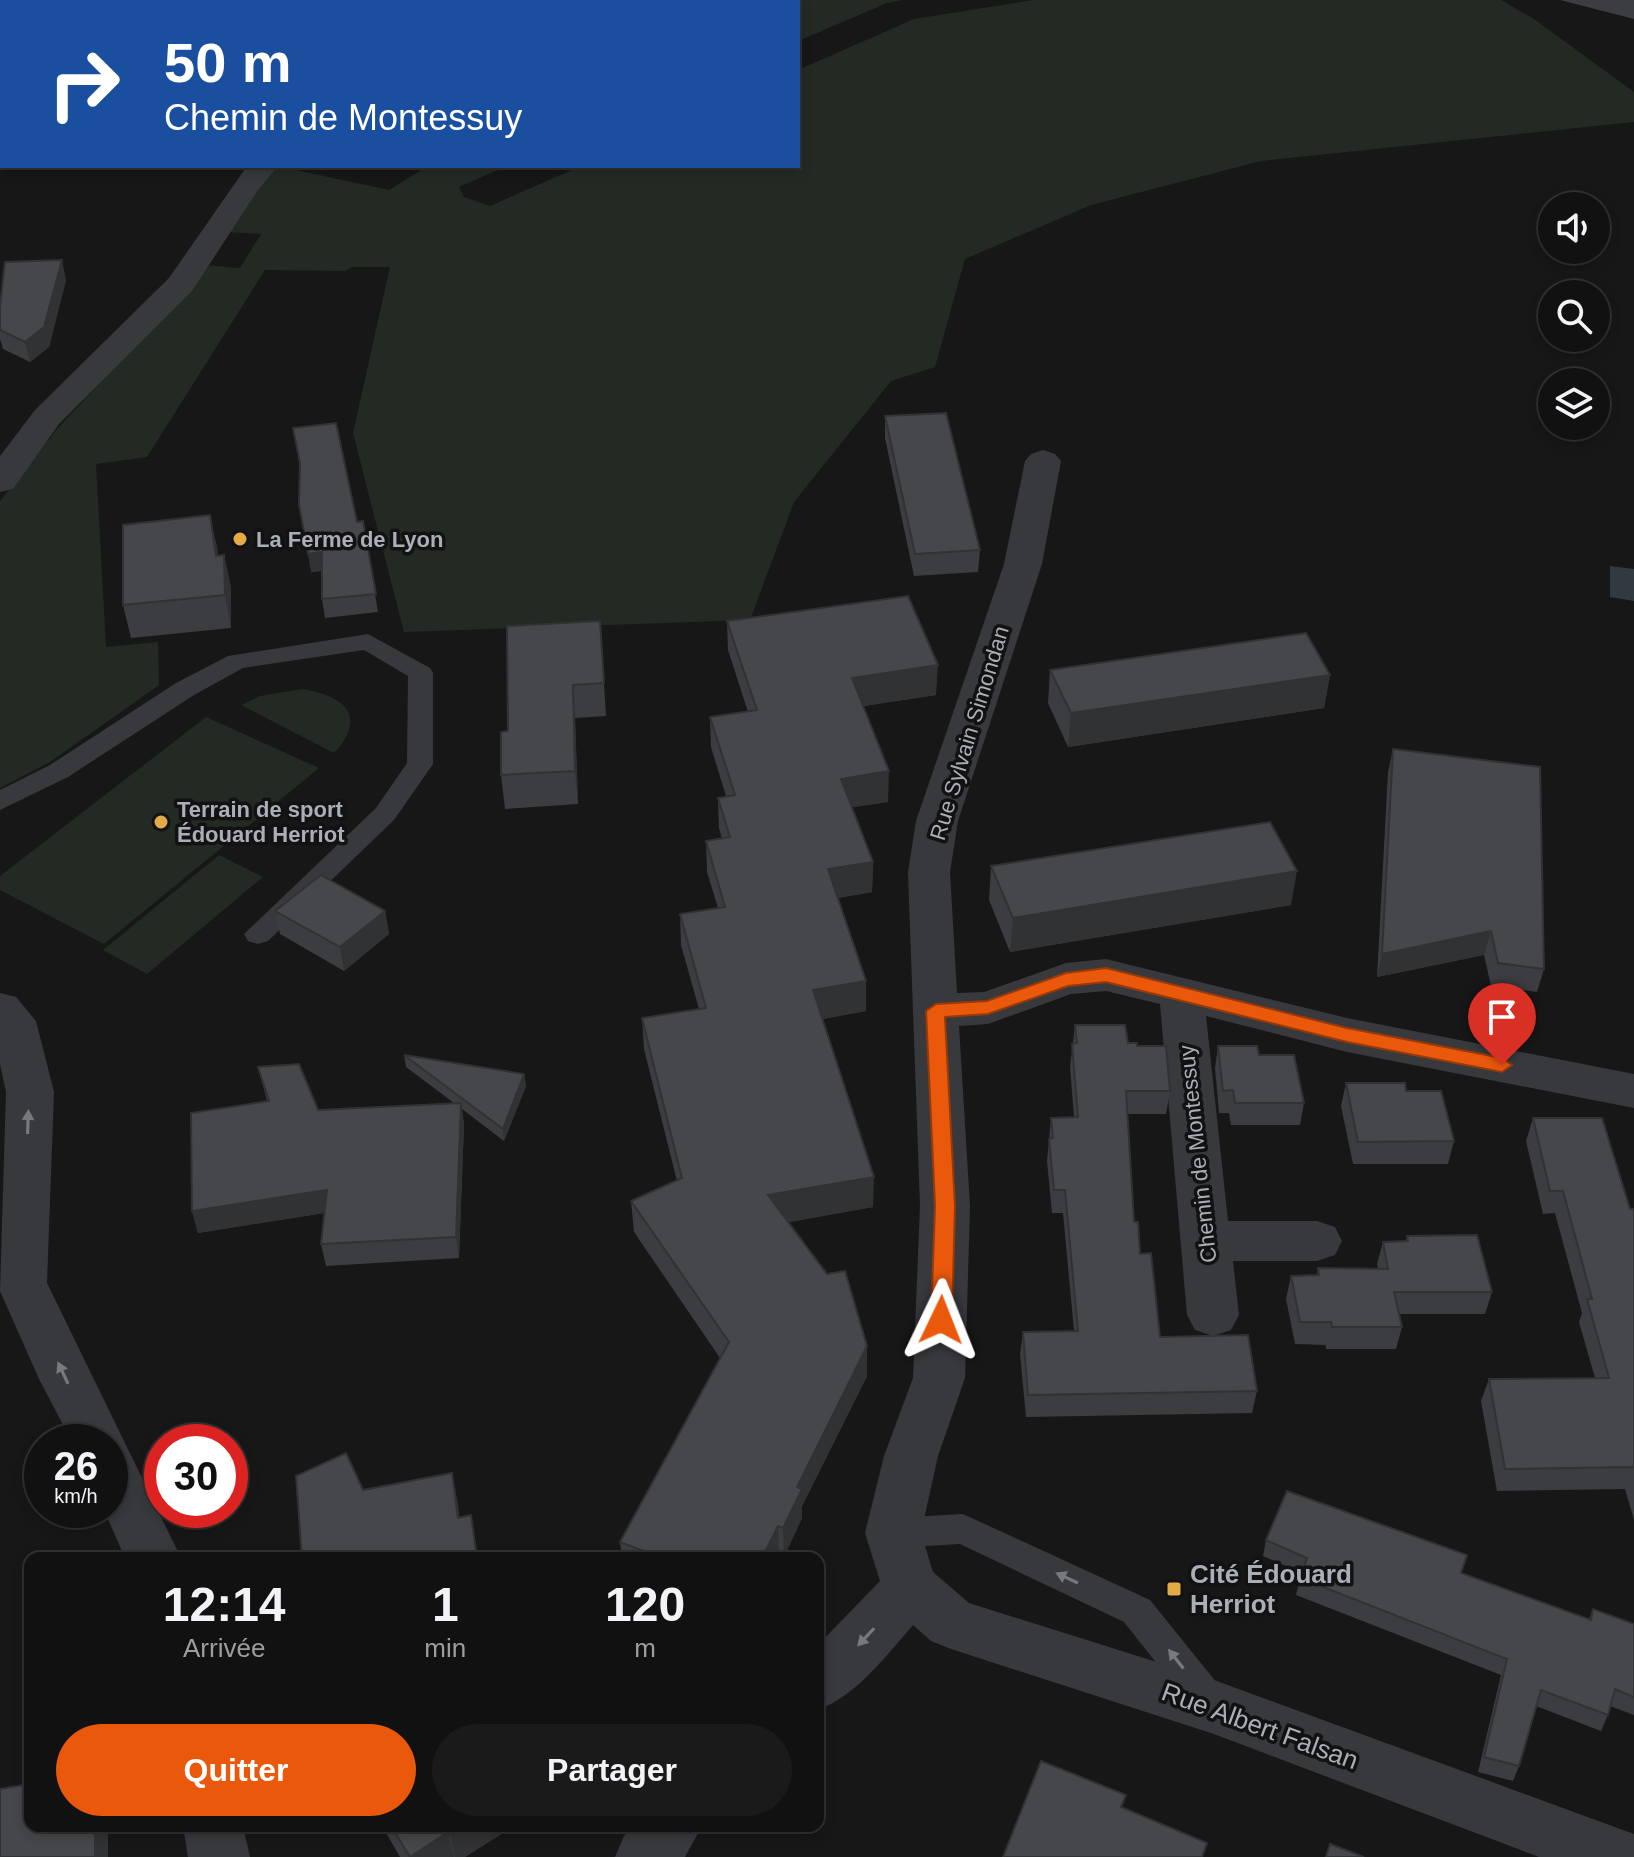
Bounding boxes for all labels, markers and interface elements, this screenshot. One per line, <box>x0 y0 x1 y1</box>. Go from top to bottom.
text: 50 m <box>164 31 292 94</box>
icon: right <box>32 32 136 136</box>
text: Chemin de Montessuy <box>164 97 522 138</box>
map controls <box>1538 192 1610 440</box>
button: sound <box>1538 192 1610 264</box>
button: search <box>1538 280 1610 352</box>
button: layers <box>1538 368 1610 440</box>
place label: La Ferme de Lyon <box>256 527 443 552</box>
marker: La Ferme de Lyon <box>231 530 249 548</box>
street label: Rue Sylvain Simondan <box>925 623 1014 843</box>
place label: Terrain de sport Édouard Herriot <box>177 797 345 847</box>
marker: Terrain de sport Édouard Herriot <box>152 813 170 831</box>
pin <box>1468 983 1536 1065</box>
icon: arrive <box>1480 995 1524 1039</box>
street label: Chemin de Montessuy <box>1174 1044 1221 1264</box>
one-way arrow <box>22 1109 35 1134</box>
position arrow <box>899 1278 983 1362</box>
one-way arrow <box>56 1361 70 1384</box>
speed limit sign: 30 <box>144 1424 248 1528</box>
text: 26 <box>54 1444 98 1488</box>
text: km/h <box>54 1485 98 1507</box>
place label: Cité Édouard Herriot <box>1190 1559 1352 1619</box>
one-way arrow <box>1055 1571 1078 1585</box>
text: 12:14 <box>163 1578 286 1631</box>
text: 1 <box>432 1578 459 1631</box>
text: 120 <box>605 1578 685 1631</box>
marker: Cité Édouard Herriot <box>1165 1580 1183 1598</box>
one-way arrow <box>858 1627 876 1646</box>
text: Arrivée <box>183 1633 265 1663</box>
text: min <box>424 1633 466 1663</box>
text: m <box>634 1633 656 1663</box>
one-way arrow <box>1168 1649 1184 1669</box>
street label: Rue Albert Falsan <box>1158 1677 1362 1775</box>
button: Quitter <box>56 1724 416 1816</box>
button: Partager <box>432 1724 792 1816</box>

